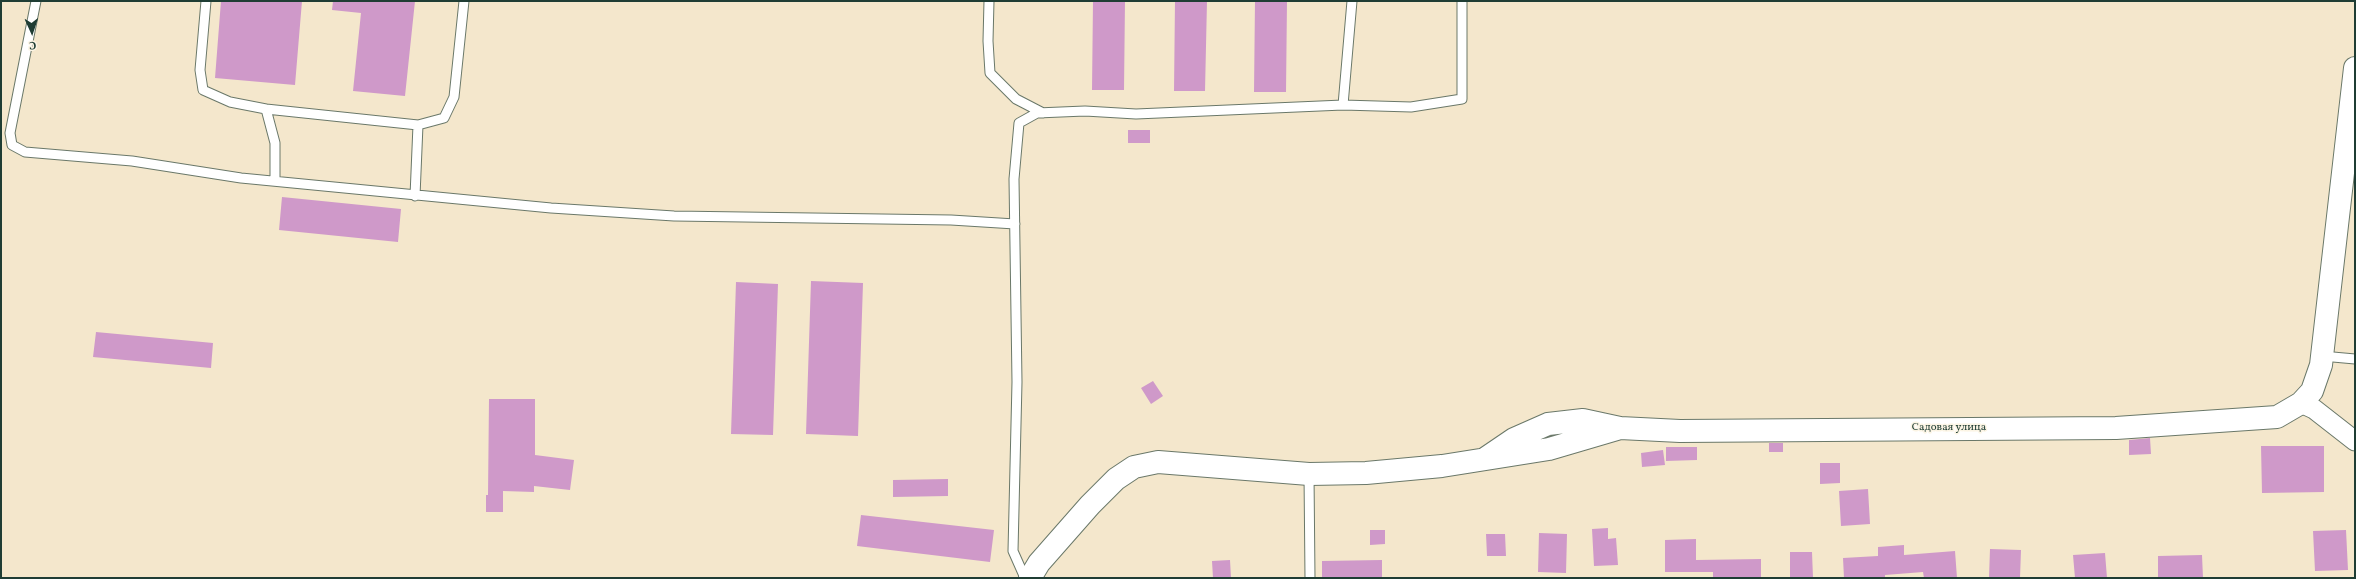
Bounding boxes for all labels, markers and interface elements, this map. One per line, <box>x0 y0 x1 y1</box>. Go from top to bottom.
north arrow <box>12 12 52 52</box>
text: С <box>29 37 37 52</box>
street label: Садовая улица <box>1912 421 1986 435</box>

